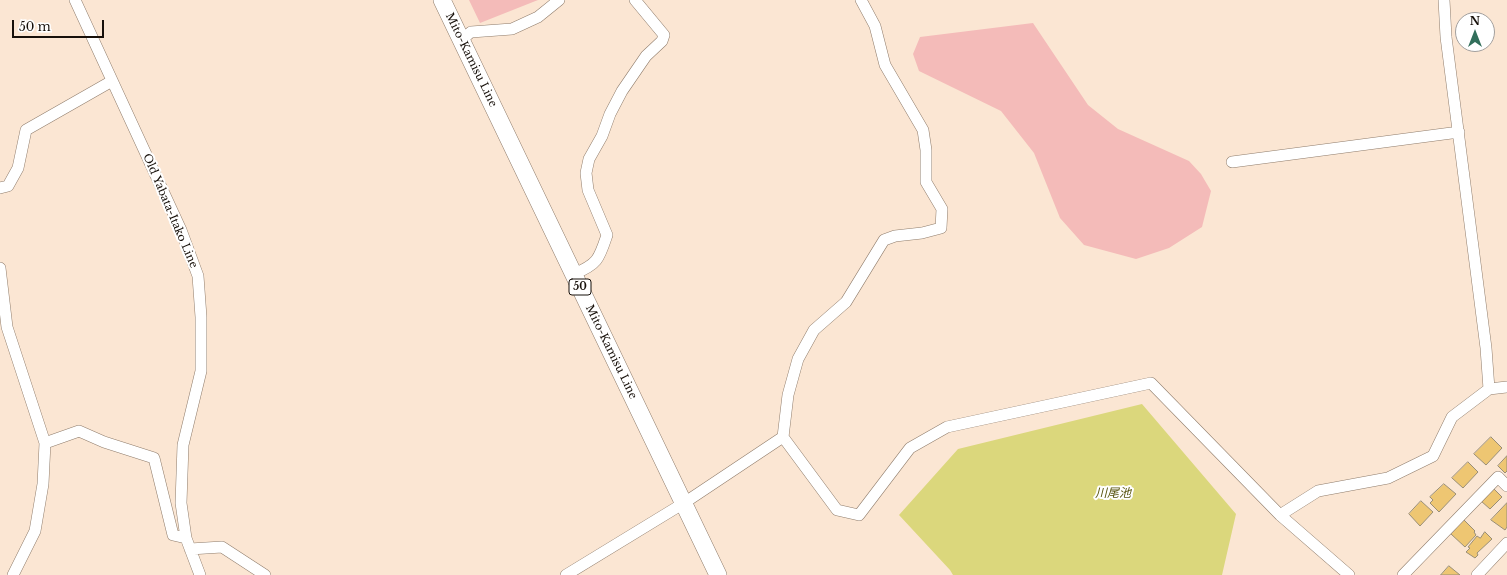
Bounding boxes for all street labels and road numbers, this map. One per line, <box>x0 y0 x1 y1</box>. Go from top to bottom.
street label: Mito-Kamisu Line <box>442 11 500 109</box>
street label: Old Yabata-Itako Line <box>140 152 200 270</box>
road number: 50 <box>569 279 591 295</box>
street label: Mito-Kamisu Line <box>582 303 640 401</box>

